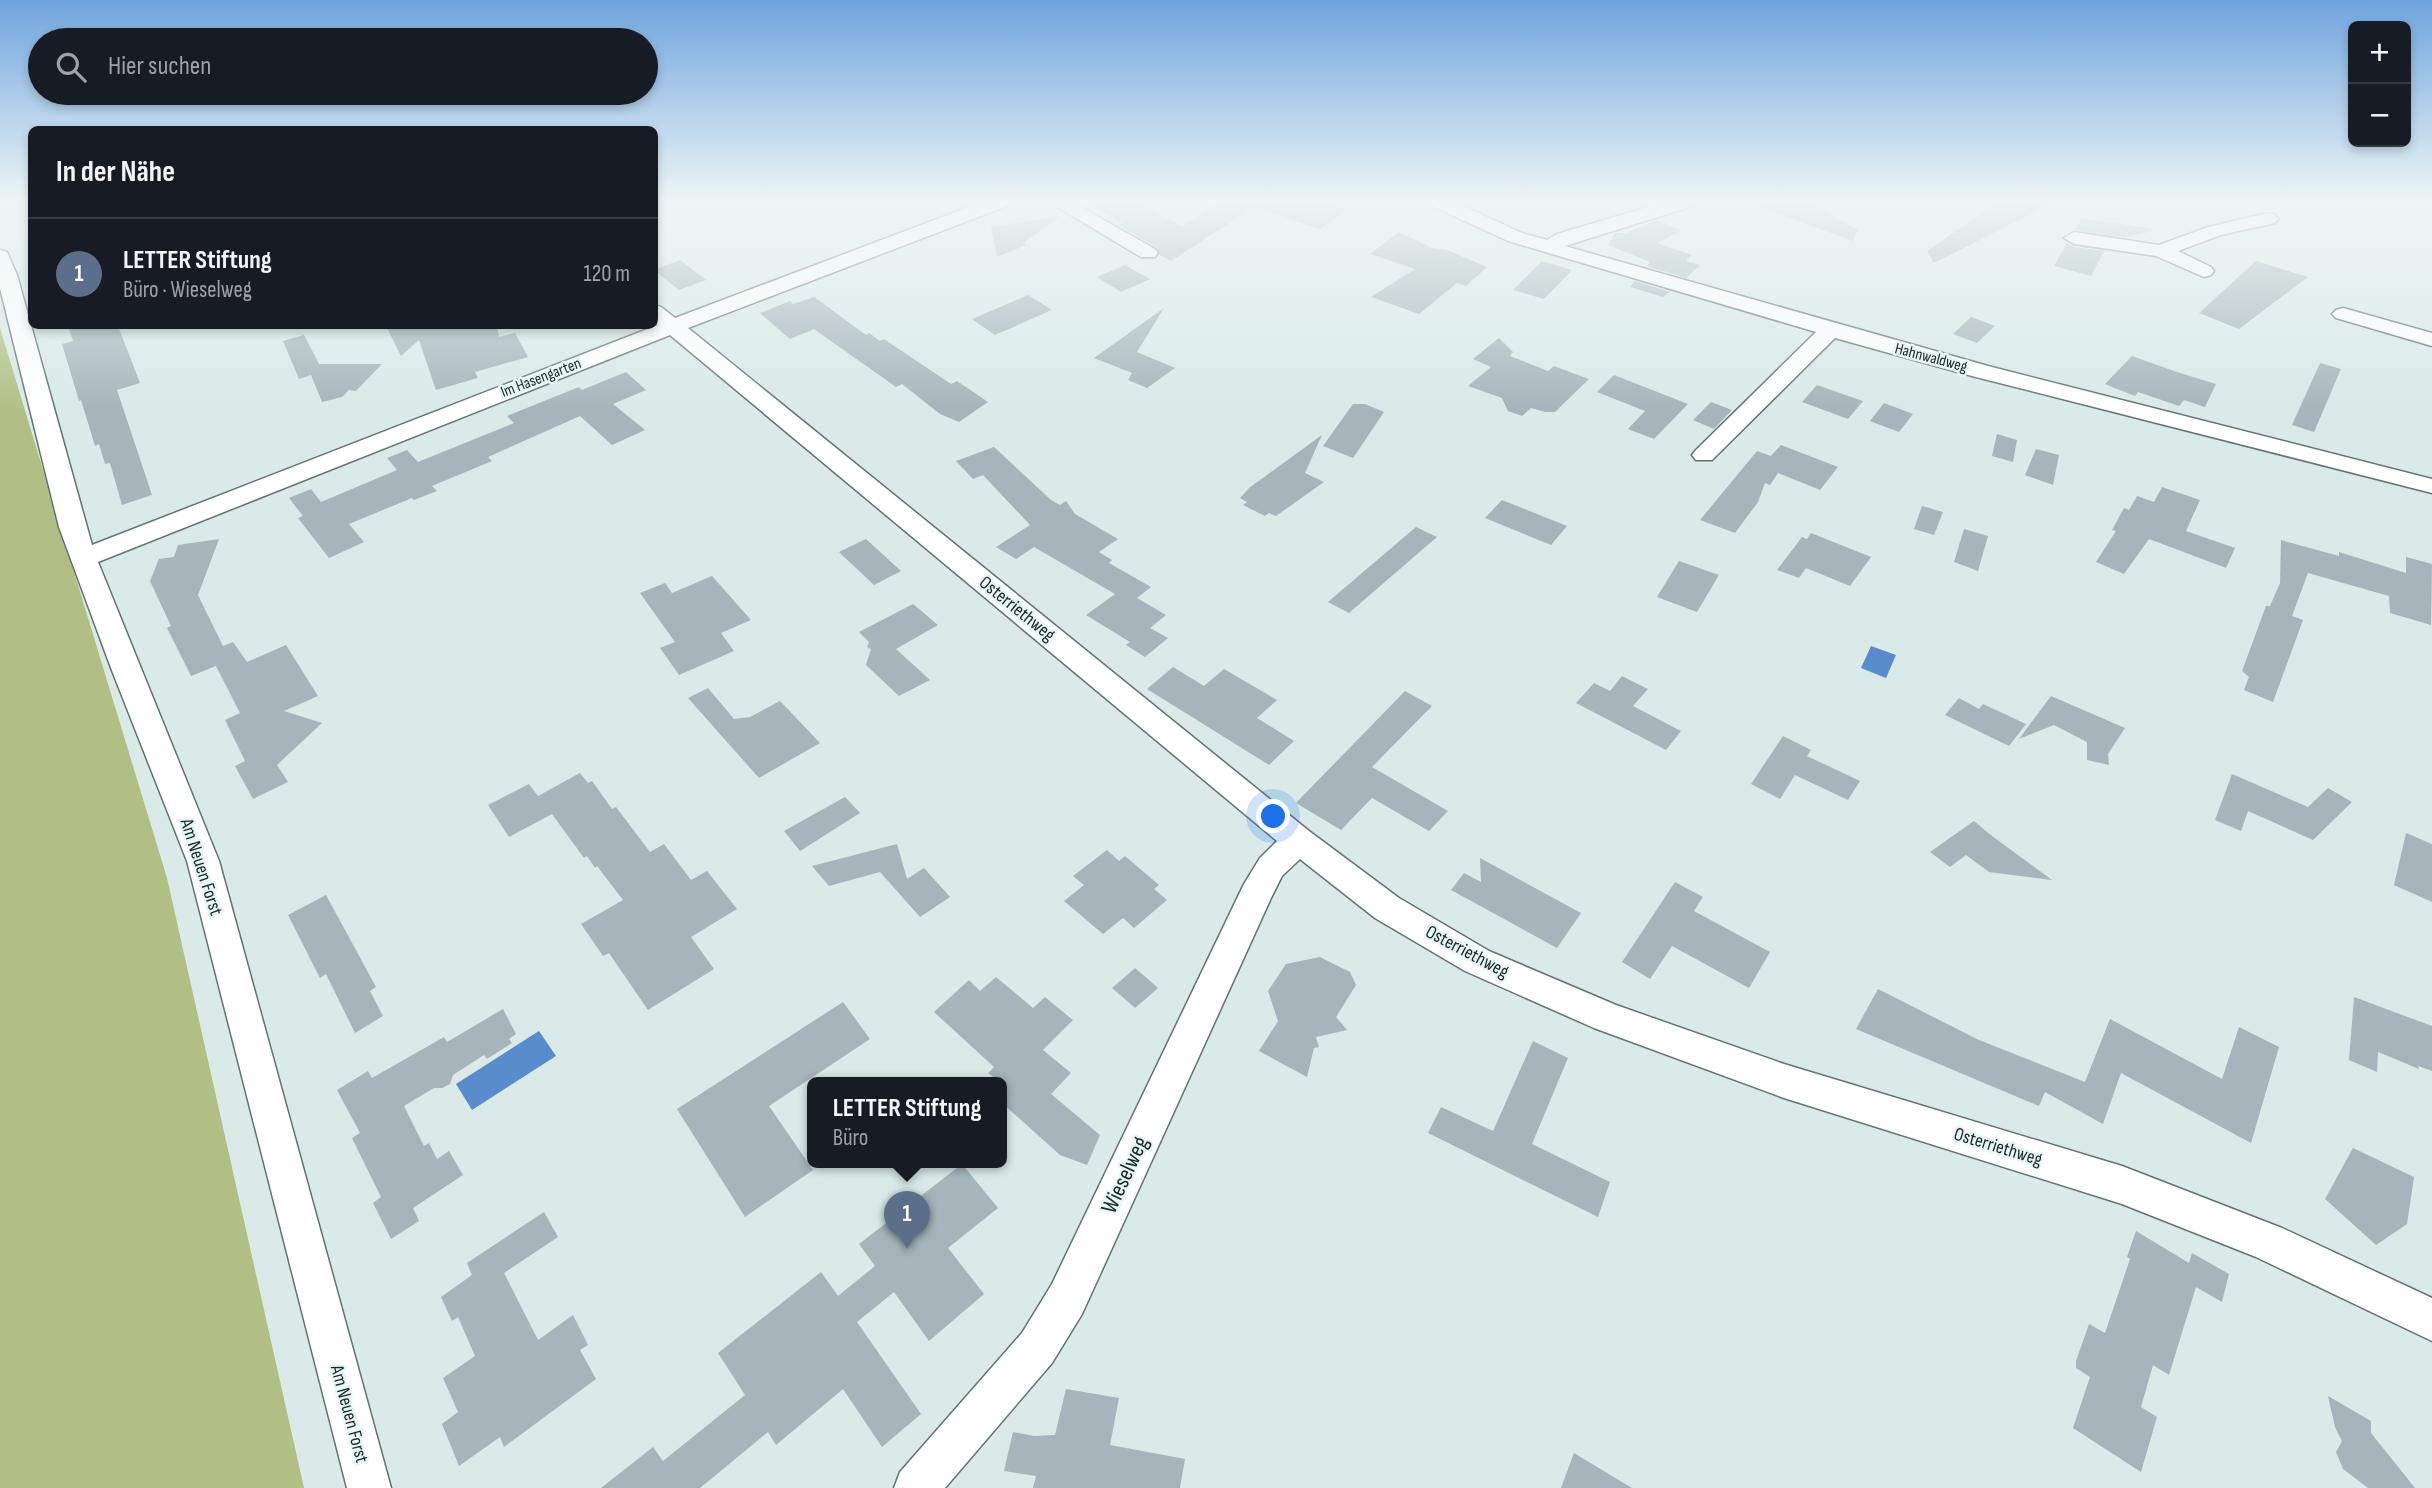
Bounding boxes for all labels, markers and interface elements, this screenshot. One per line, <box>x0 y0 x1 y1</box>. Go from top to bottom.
map controls <box>2348 21 2411 147</box>
button: + <box>2348 21 2411 84</box>
search box <box>28 28 658 105</box>
icon: search <box>52 48 90 86</box>
text: Hier suchen <box>108 51 211 82</box>
button: − <box>2348 84 2411 147</box>
text: In der Nähe <box>56 154 175 190</box>
text: LETTER Stiftung <box>123 245 272 276</box>
text: 1 <box>74 260 84 288</box>
text: 120 m <box>584 260 630 288</box>
text: Büro · Wieselweg <box>123 276 252 304</box>
street label: Hahnwaldweg <box>1893 339 1969 377</box>
street label: Im Hasengarten <box>498 354 584 402</box>
street label: Osterriethweg <box>974 571 1060 647</box>
your location <box>1256 799 1290 833</box>
street label: Am Neuen Forst <box>174 815 228 918</box>
street label: Osterriethweg <box>1421 920 1513 984</box>
popup <box>807 1077 1007 1168</box>
text: LETTER Stiftung <box>833 1093 981 1124</box>
street label: Osterriethweg <box>1951 1123 2045 1171</box>
text: Büro <box>833 1124 868 1152</box>
street label: Wieselweg <box>1095 1132 1155 1218</box>
pin: 1 <box>884 1191 930 1249</box>
street label: Am Neuen Forst <box>325 1362 373 1466</box>

